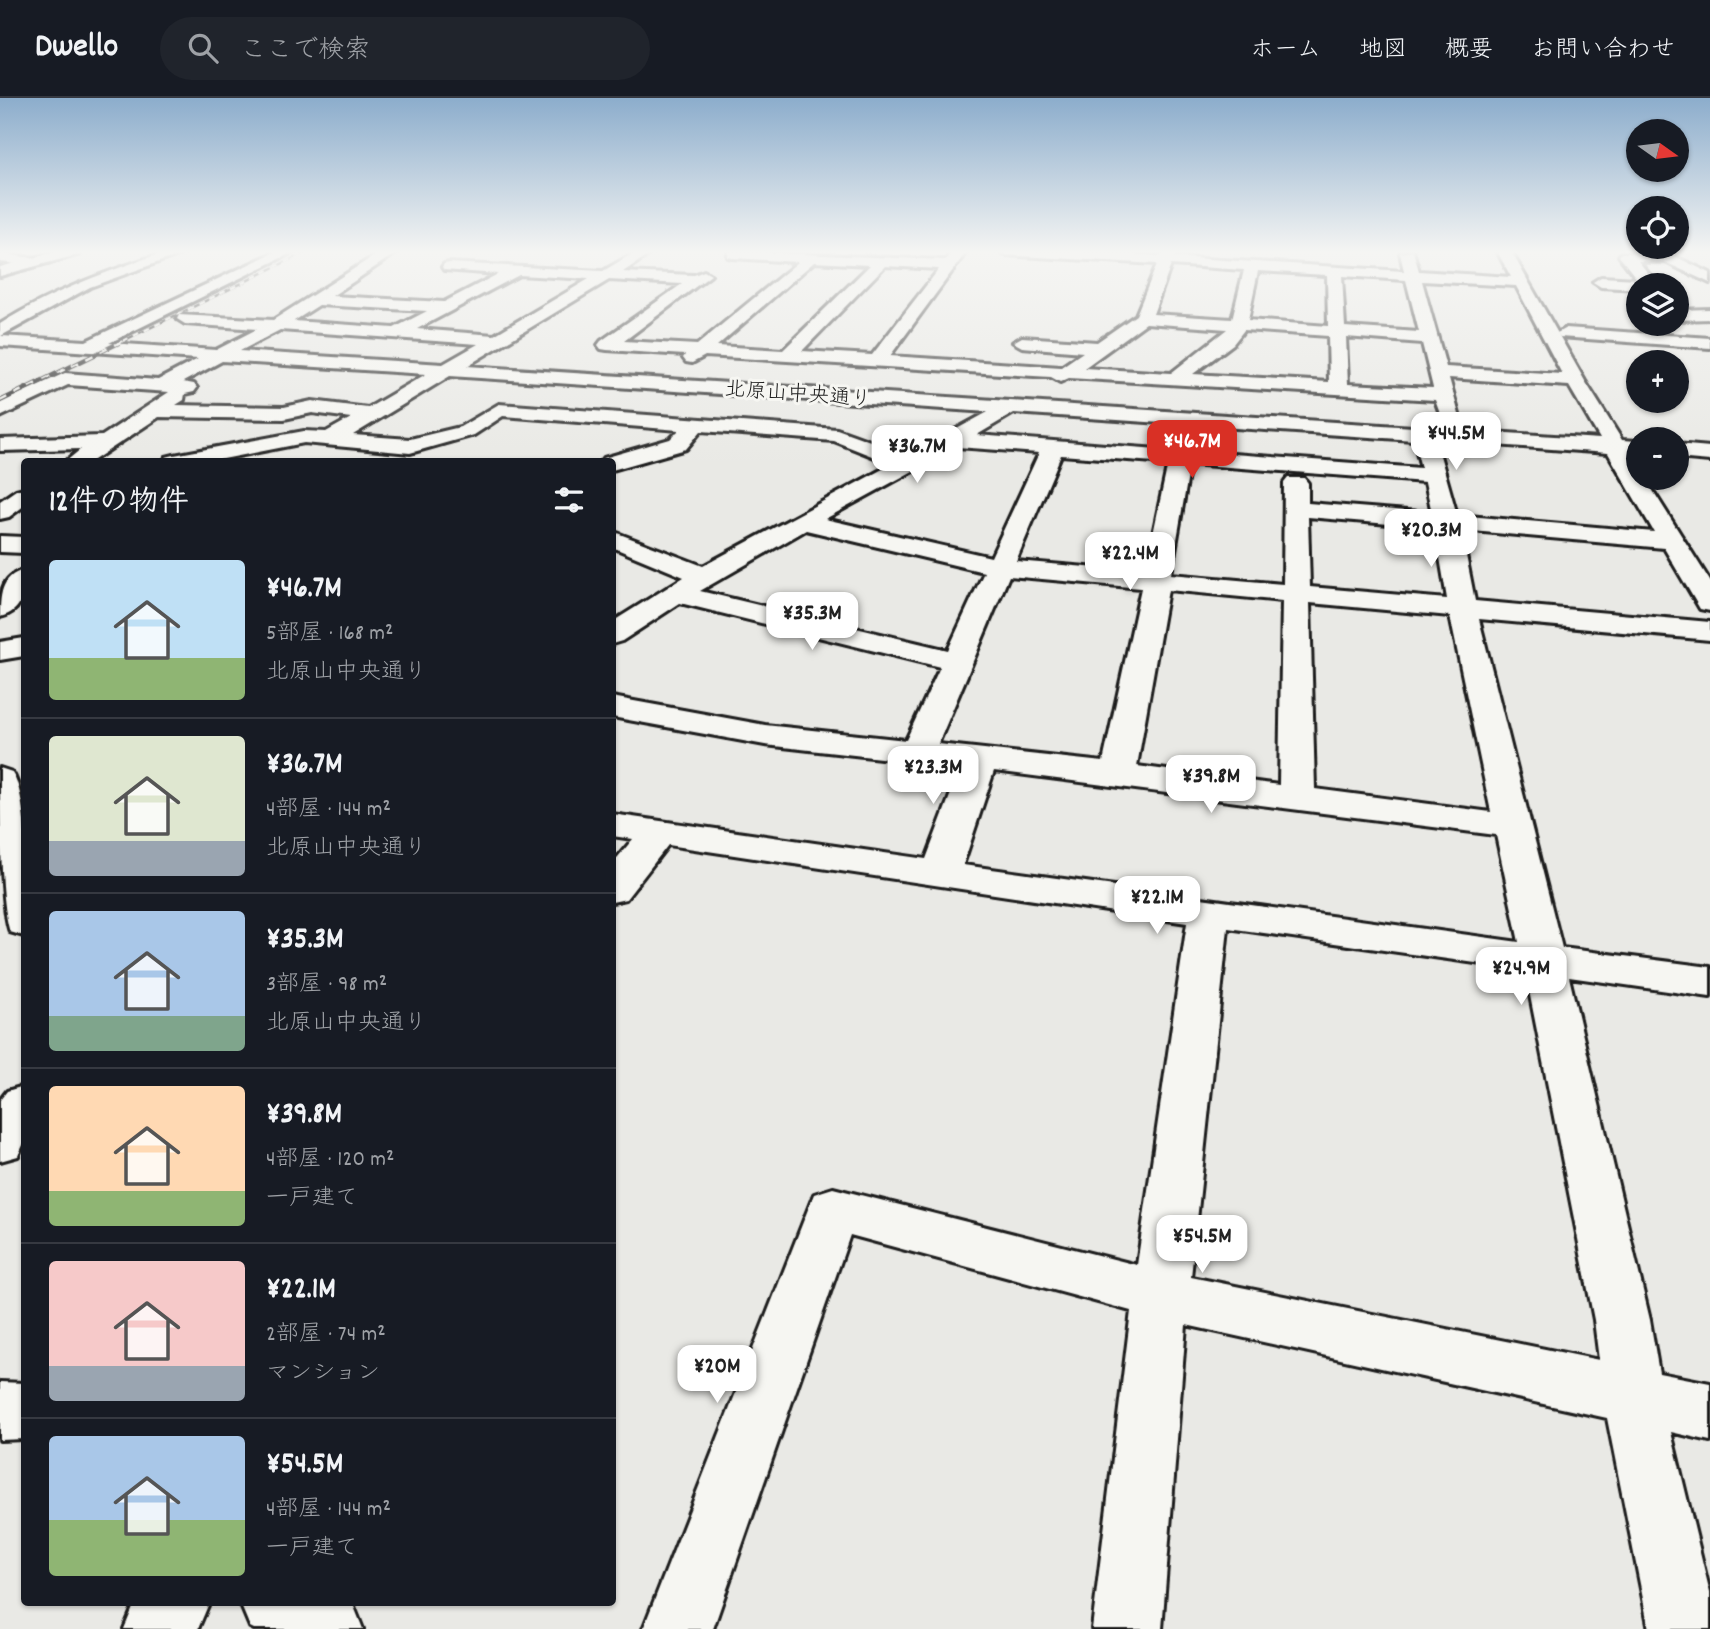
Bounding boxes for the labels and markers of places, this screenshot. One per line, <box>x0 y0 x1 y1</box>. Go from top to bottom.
pin: ¥44.5M <box>1399 412 1513 472</box>
pin: ¥46.7M <box>1135 420 1249 480</box>
pin: ¥36.7M <box>860 426 974 485</box>
pin: ¥20.3M <box>1374 510 1488 569</box>
pin: ¥22.4M <box>1073 532 1187 592</box>
pin: ¥35.3M <box>755 592 869 652</box>
pin: ¥23.3M <box>876 746 990 806</box>
pin: ¥39.8M <box>1154 756 1268 815</box>
pin: ¥22.1M <box>1100 876 1214 936</box>
pin: ¥24.9M <box>1464 948 1578 1007</box>
pin: ¥54.5M <box>1145 1216 1259 1275</box>
pin: ¥20M <box>676 1346 758 1405</box>

